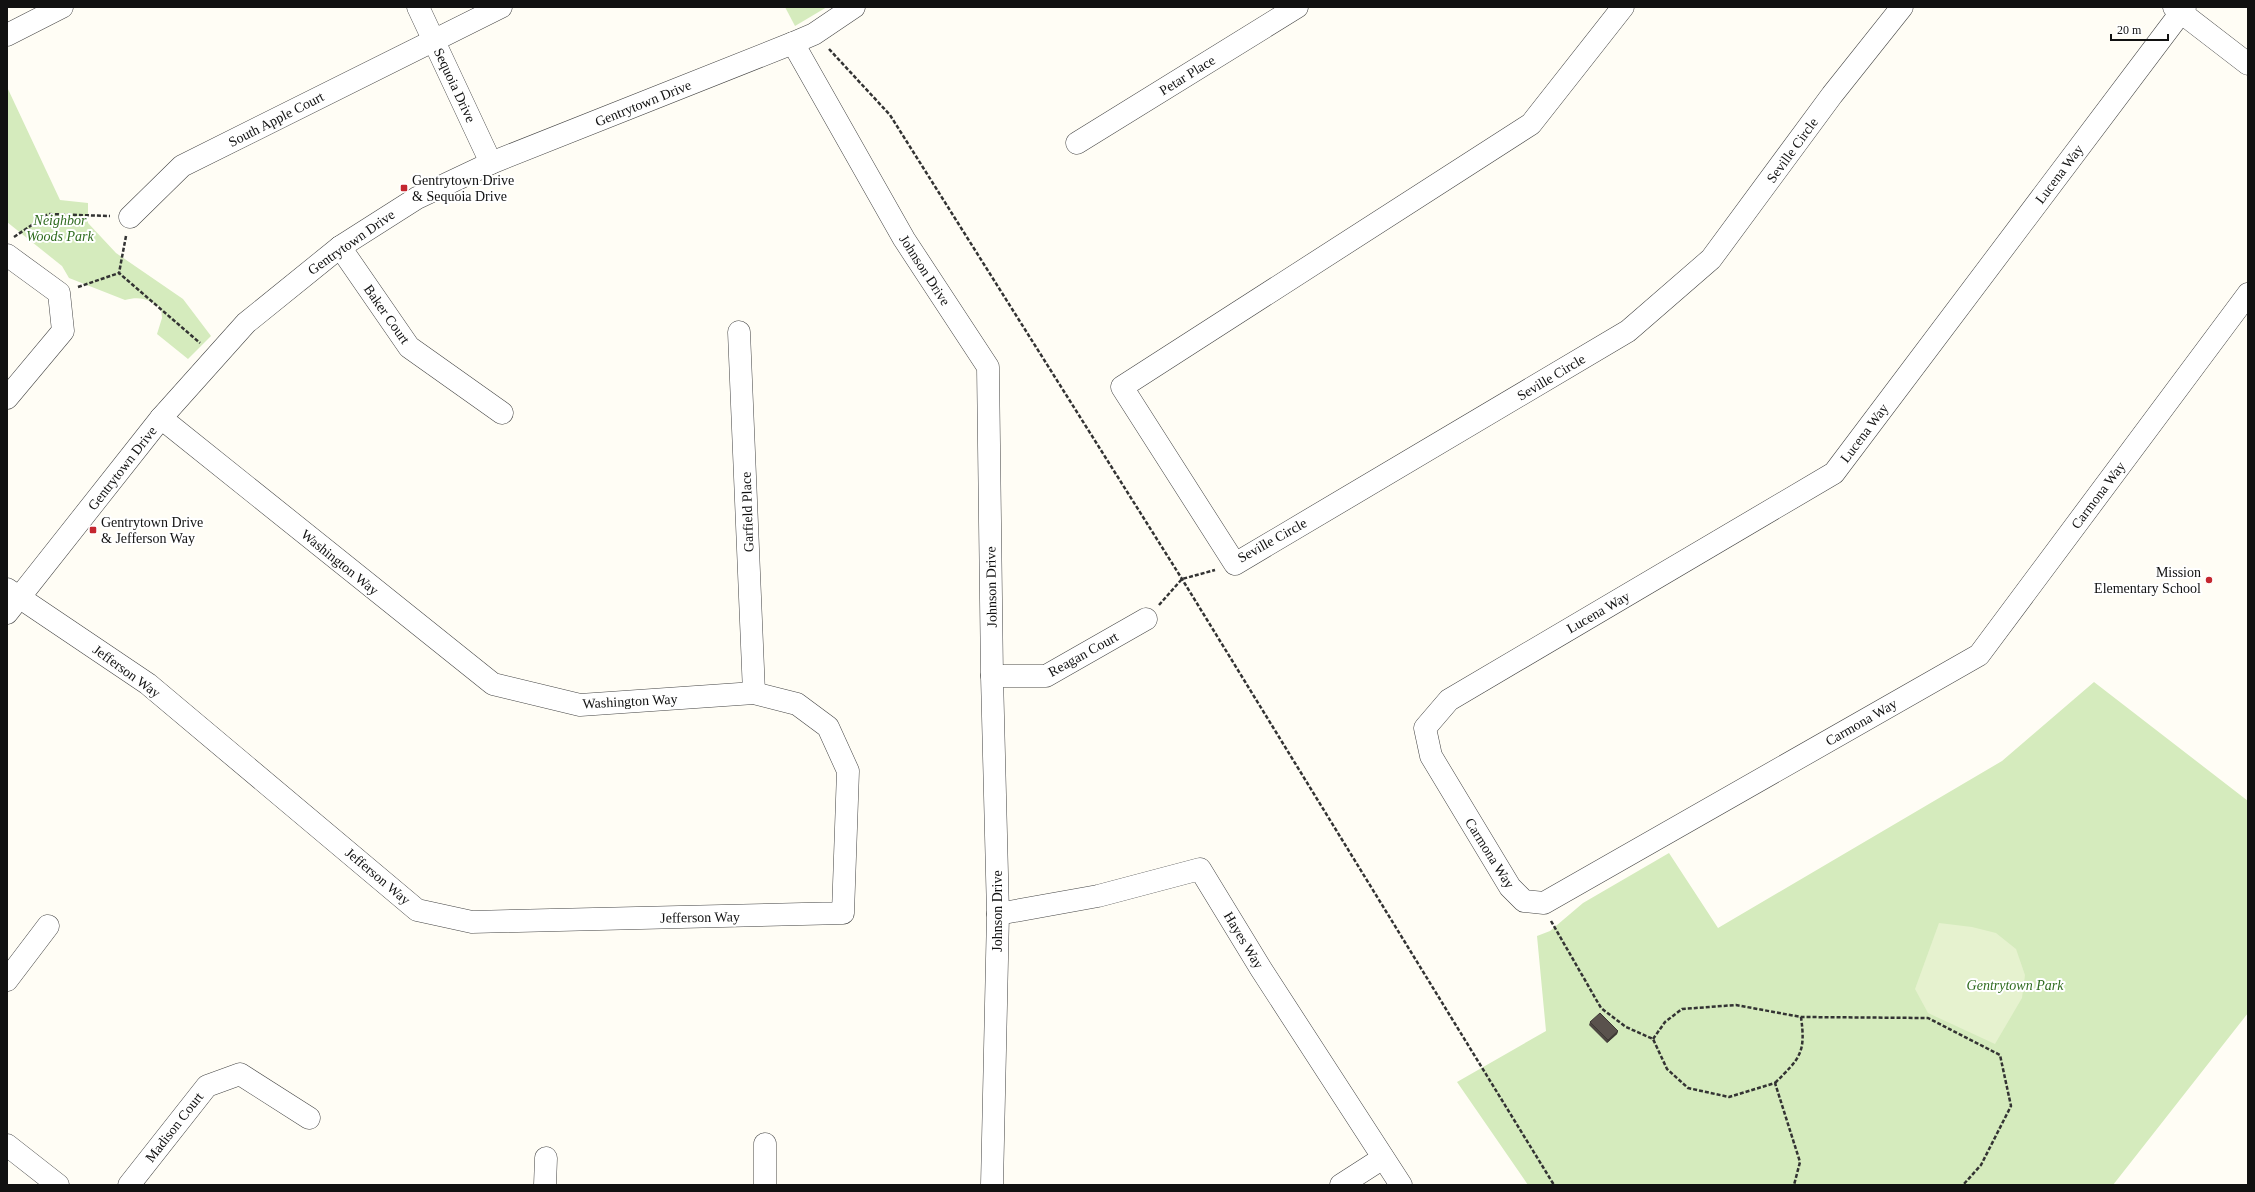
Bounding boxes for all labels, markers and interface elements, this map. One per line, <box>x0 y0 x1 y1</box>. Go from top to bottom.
scale bar <box>2111 16 2168 42</box>
text: 20 m <box>2117 23 2142 37</box>
street label: Sequoia Drive <box>431 46 478 125</box>
street label: Petar Place <box>1157 52 1218 98</box>
street label: Gentrytown Drive <box>593 77 693 130</box>
street label: South Apple Court <box>226 89 327 150</box>
street label: Seville Circle <box>1764 115 1821 186</box>
street label: Lucena Way <box>2032 142 2086 207</box>
place label: Gentrytown Drive & Sequoia Drive <box>412 173 514 204</box>
marker: Gentrytown Drive & Sequoia Drive <box>399 183 409 193</box>
street label: Gentrytown Drive <box>305 207 397 278</box>
park label: Neighbor Woods Park <box>26 213 95 244</box>
street label: Johnson Drive <box>896 232 953 308</box>
street label: Baker Court <box>361 282 413 347</box>
street label: Seville Circle <box>1515 351 1588 404</box>
street label: Lucena Way <box>1837 401 1891 466</box>
street label: Gentrytown Drive <box>85 423 160 513</box>
street label: Carmona Way <box>2068 459 2128 532</box>
street label: Garfield Place <box>739 472 756 552</box>
place label: Gentrytown Drive & Jefferson Way <box>101 515 203 546</box>
street label: Seville Circle <box>1235 515 1309 566</box>
marker: Gentrytown Drive & Jefferson Way <box>88 525 98 535</box>
street label: Washington Way <box>298 527 381 598</box>
street label: Johnson Drive <box>983 546 1000 628</box>
place label: Mission Elementary School <box>2094 565 2201 596</box>
marker: Mission Elementary School <box>2204 575 2214 585</box>
street label: Lucena Way <box>1564 589 1632 636</box>
street label: Reagan Court <box>1046 629 1121 680</box>
street label: Jefferson Way <box>90 642 163 701</box>
street label: Washington Way <box>582 692 678 711</box>
street label: Carmona Way <box>1823 696 1900 749</box>
street label: Carmona Way <box>1462 815 1517 891</box>
street label: Jefferson Way <box>342 845 413 908</box>
street label: Johnson Drive <box>990 870 1005 952</box>
street label: Jefferson Way <box>660 909 740 926</box>
street label: Hayes Way <box>1221 909 1266 971</box>
park label: Gentrytown Park <box>1967 978 2064 993</box>
street label: Madison Court <box>143 1089 206 1165</box>

